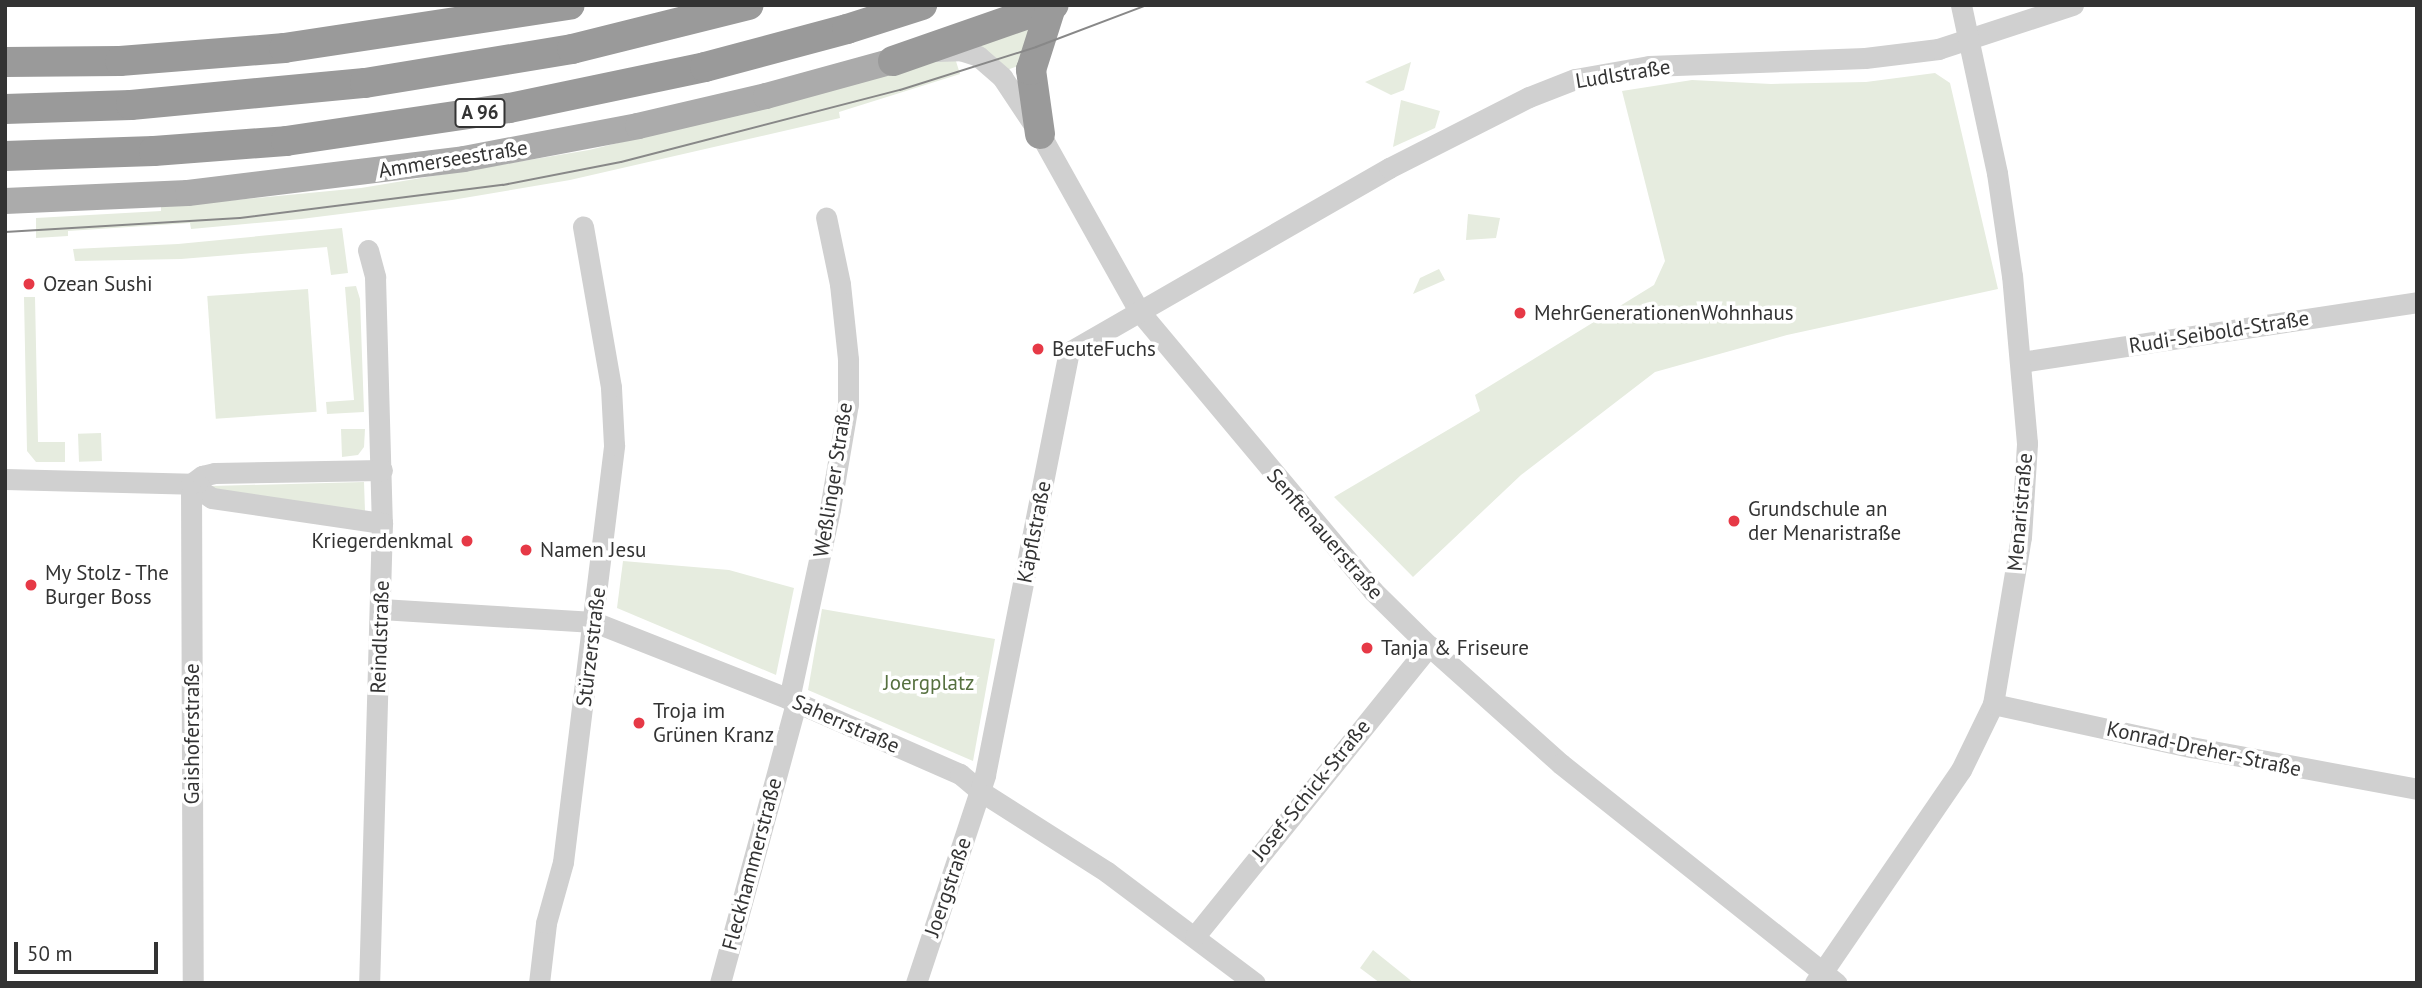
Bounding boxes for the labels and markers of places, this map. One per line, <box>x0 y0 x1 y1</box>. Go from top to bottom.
place label: Ozean Sushi <box>43 271 153 297</box>
marker: Ozean Sushi <box>21 276 37 292</box>
place label: MehrGenerationenWohnhaus <box>1534 300 1794 326</box>
marker: MehrGenerationenWohnhaus <box>1512 305 1528 321</box>
place label: BeuteFuchs <box>1052 336 1156 362</box>
marker: BeuteFuchs <box>1030 341 1046 357</box>
place label: Grundschule an der Menaristraße <box>1748 496 1901 546</box>
marker: Grundschule an der Menaristraße <box>1726 513 1742 529</box>
place label: Kriegerdenkmal <box>311 528 453 554</box>
marker: Kriegerdenkmal <box>459 533 475 549</box>
place label: Namen Jesu <box>540 537 646 563</box>
marker: Namen Jesu <box>518 542 534 558</box>
place label: My Stolz - The Burger Boss <box>45 560 174 610</box>
marker: My Stolz - The Burger Boss <box>23 577 39 593</box>
place label: Tanja & Friseure <box>1381 635 1529 661</box>
marker: Tanja & Friseure <box>1359 640 1375 656</box>
place label: Troja im Grünen Kranz <box>653 698 774 748</box>
marker: Troja im Grünen Kranz <box>631 715 647 731</box>

